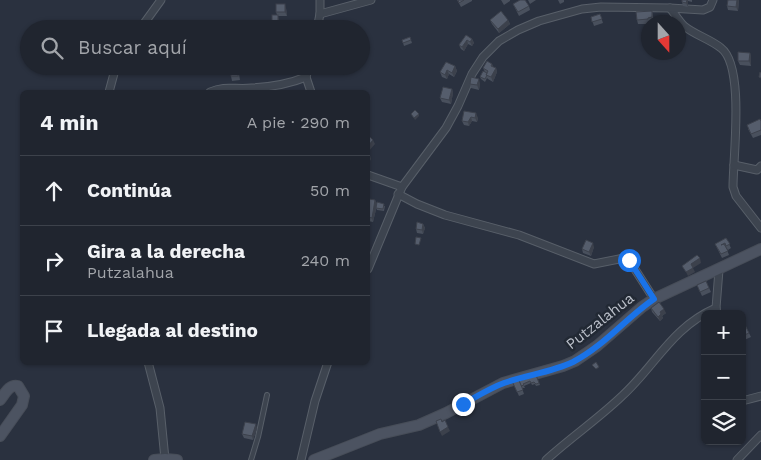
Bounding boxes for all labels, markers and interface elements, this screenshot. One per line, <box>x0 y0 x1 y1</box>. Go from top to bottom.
north arrow <box>641 15 686 60</box>
search box <box>20 20 370 75</box>
icon: search <box>38 34 66 62</box>
text: Buscar aquí <box>78 36 187 59</box>
text: 4 min <box>40 110 98 135</box>
text: A pie · 290 m <box>247 113 350 132</box>
icon: ahead <box>40 177 68 205</box>
text: Continúa <box>87 179 171 202</box>
text: 50 m <box>310 181 350 200</box>
text: Gira a la derecha <box>87 240 245 263</box>
icon: right <box>40 247 68 275</box>
route start <box>618 249 641 272</box>
text: 240 m <box>301 251 350 270</box>
text: Putzalahua <box>87 263 174 282</box>
street label: Putzalahua <box>562 289 638 353</box>
map controls <box>701 310 746 445</box>
button: + <box>701 310 746 355</box>
icon: arrive <box>40 317 68 345</box>
text: Llegada al destino <box>87 319 258 342</box>
button: − <box>701 355 746 400</box>
route end <box>452 393 475 416</box>
button: layers <box>701 400 746 445</box>

